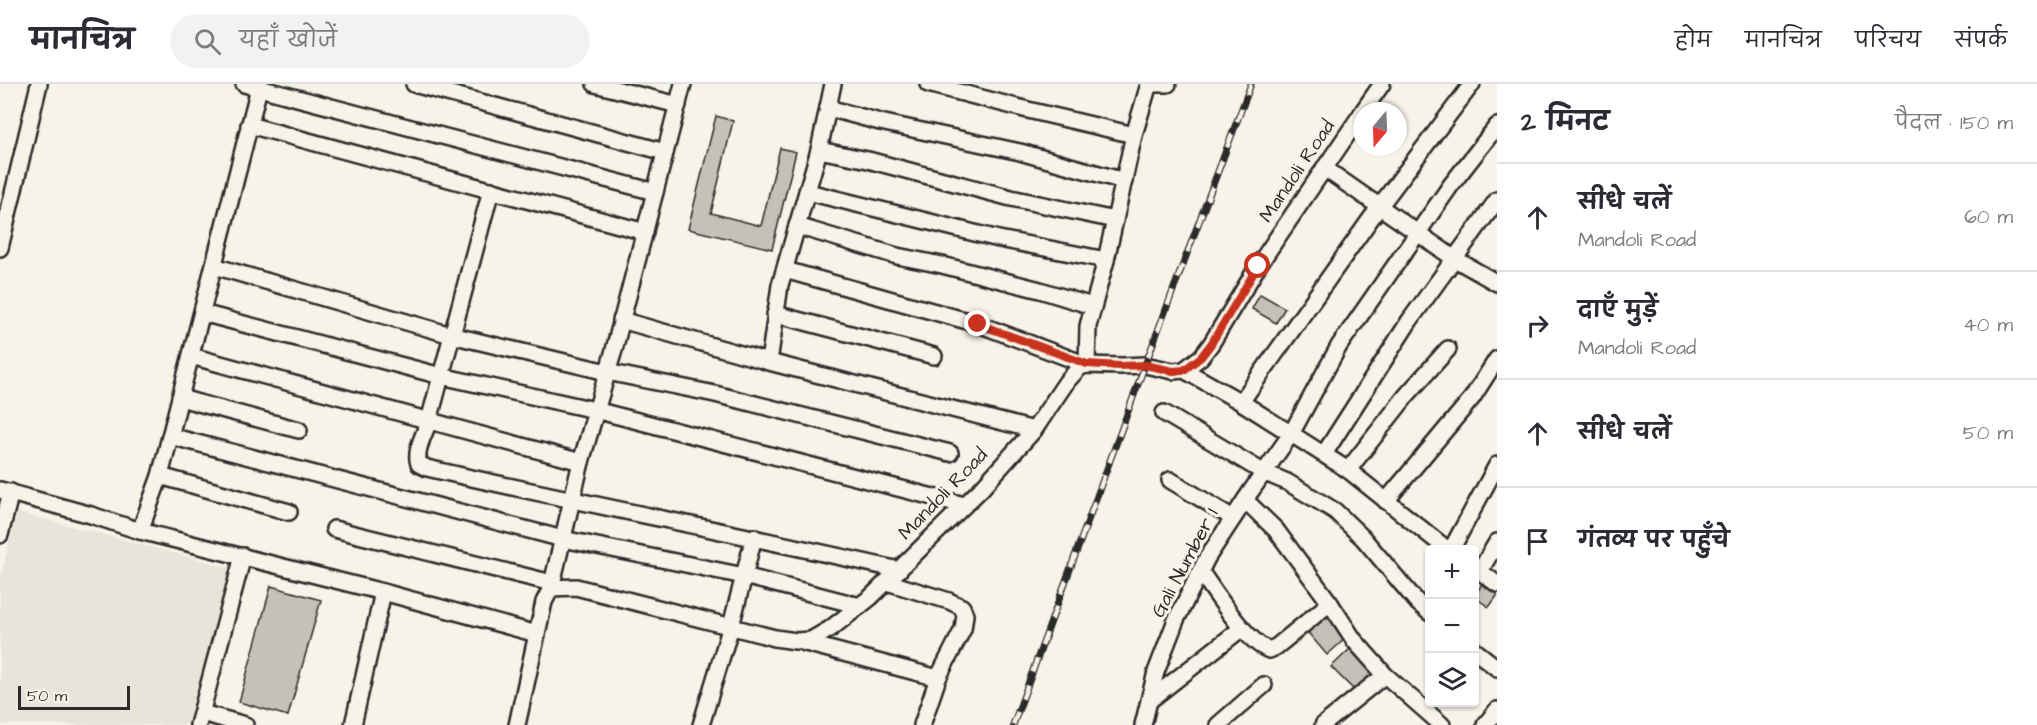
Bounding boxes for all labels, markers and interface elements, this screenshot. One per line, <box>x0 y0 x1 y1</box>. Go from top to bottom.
search box <box>170 14 590 68</box>
text: मानचित्र <box>30 21 134 60</box>
icon: search <box>191 25 224 58</box>
text: यहाँ खोजें <box>239 25 337 56</box>
text: होम <box>1675 26 1712 55</box>
text: मानचित्र <box>1745 26 1822 55</box>
text: परिचय <box>1855 26 1921 55</box>
text: संपर्क <box>1954 26 2007 55</box>
north arrow <box>1353 102 1407 156</box>
text: 2 मिनट <box>1521 104 1609 140</box>
text: पैदल · 150 m <box>1895 109 2013 137</box>
street label: Mandoli Road <box>1252 114 1342 228</box>
text: सीधे चलें <box>1578 187 1671 218</box>
icon: ahead <box>1521 201 1554 234</box>
text: 60 m <box>1964 203 2013 231</box>
text: Mandoli Road <box>1578 226 1696 254</box>
route start <box>1244 252 1270 278</box>
text: दाएँ मुड़ें <box>1578 295 1658 326</box>
icon: right <box>1521 309 1554 342</box>
route end <box>964 310 990 336</box>
text: 40 m <box>1963 311 2013 339</box>
text: Mandoli Road <box>1578 334 1696 362</box>
icon: ahead <box>1521 417 1554 450</box>
text: सीधे चलें <box>1578 417 1671 448</box>
text: 50 m <box>1963 419 2013 447</box>
street label: Mandoli Road <box>892 442 994 546</box>
street label: Gali Number 1 <box>1144 503 1226 623</box>
icon: arrive <box>1521 525 1554 558</box>
text: गंतव्य पर पहुँचे <box>1578 525 1729 556</box>
map controls <box>1425 545 1479 707</box>
button: + <box>1425 545 1479 599</box>
button: − <box>1425 599 1479 653</box>
button: layers <box>1425 653 1479 707</box>
scale bar <box>18 683 130 710</box>
text: 50 m <box>27 685 67 707</box>

